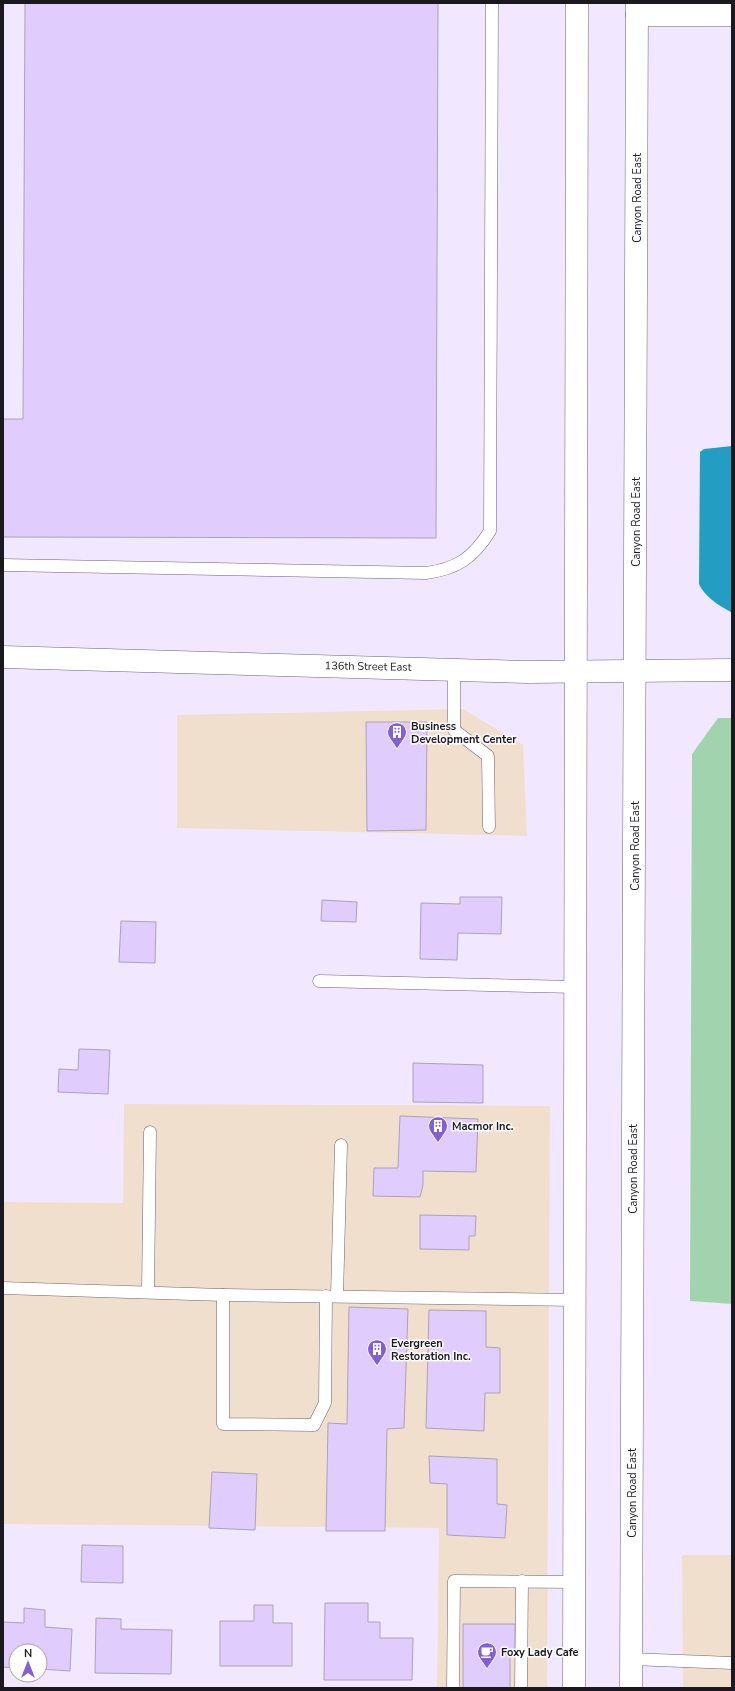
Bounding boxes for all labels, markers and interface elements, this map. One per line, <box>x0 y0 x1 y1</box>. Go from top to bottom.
street label: Canyon Road East <box>630 153 645 243</box>
street label: Canyon Road East <box>629 477 644 567</box>
street label: 136th Street East <box>324 658 412 675</box>
place label: Business Development Center <box>411 719 517 747</box>
building icon: Business Development Center <box>386 721 408 749</box>
street label: Canyon Road East <box>628 801 643 891</box>
building icon: Macmor Inc. <box>427 1115 449 1143</box>
place label: Macmor Inc. <box>452 1119 514 1134</box>
street label: Canyon Road East <box>626 1124 641 1214</box>
place label: Evergreen Restoration Inc. <box>391 1336 471 1364</box>
building icon: Evergreen Restoration Inc. <box>366 1338 388 1366</box>
street label: Canyon Road East <box>625 1448 640 1538</box>
cafe icon: Foxy Lady Cafe <box>476 1641 498 1669</box>
north arrow <box>8 1643 48 1683</box>
place label: Foxy Lady Cafe <box>501 1645 579 1660</box>
text: N <box>24 1646 32 1661</box>

